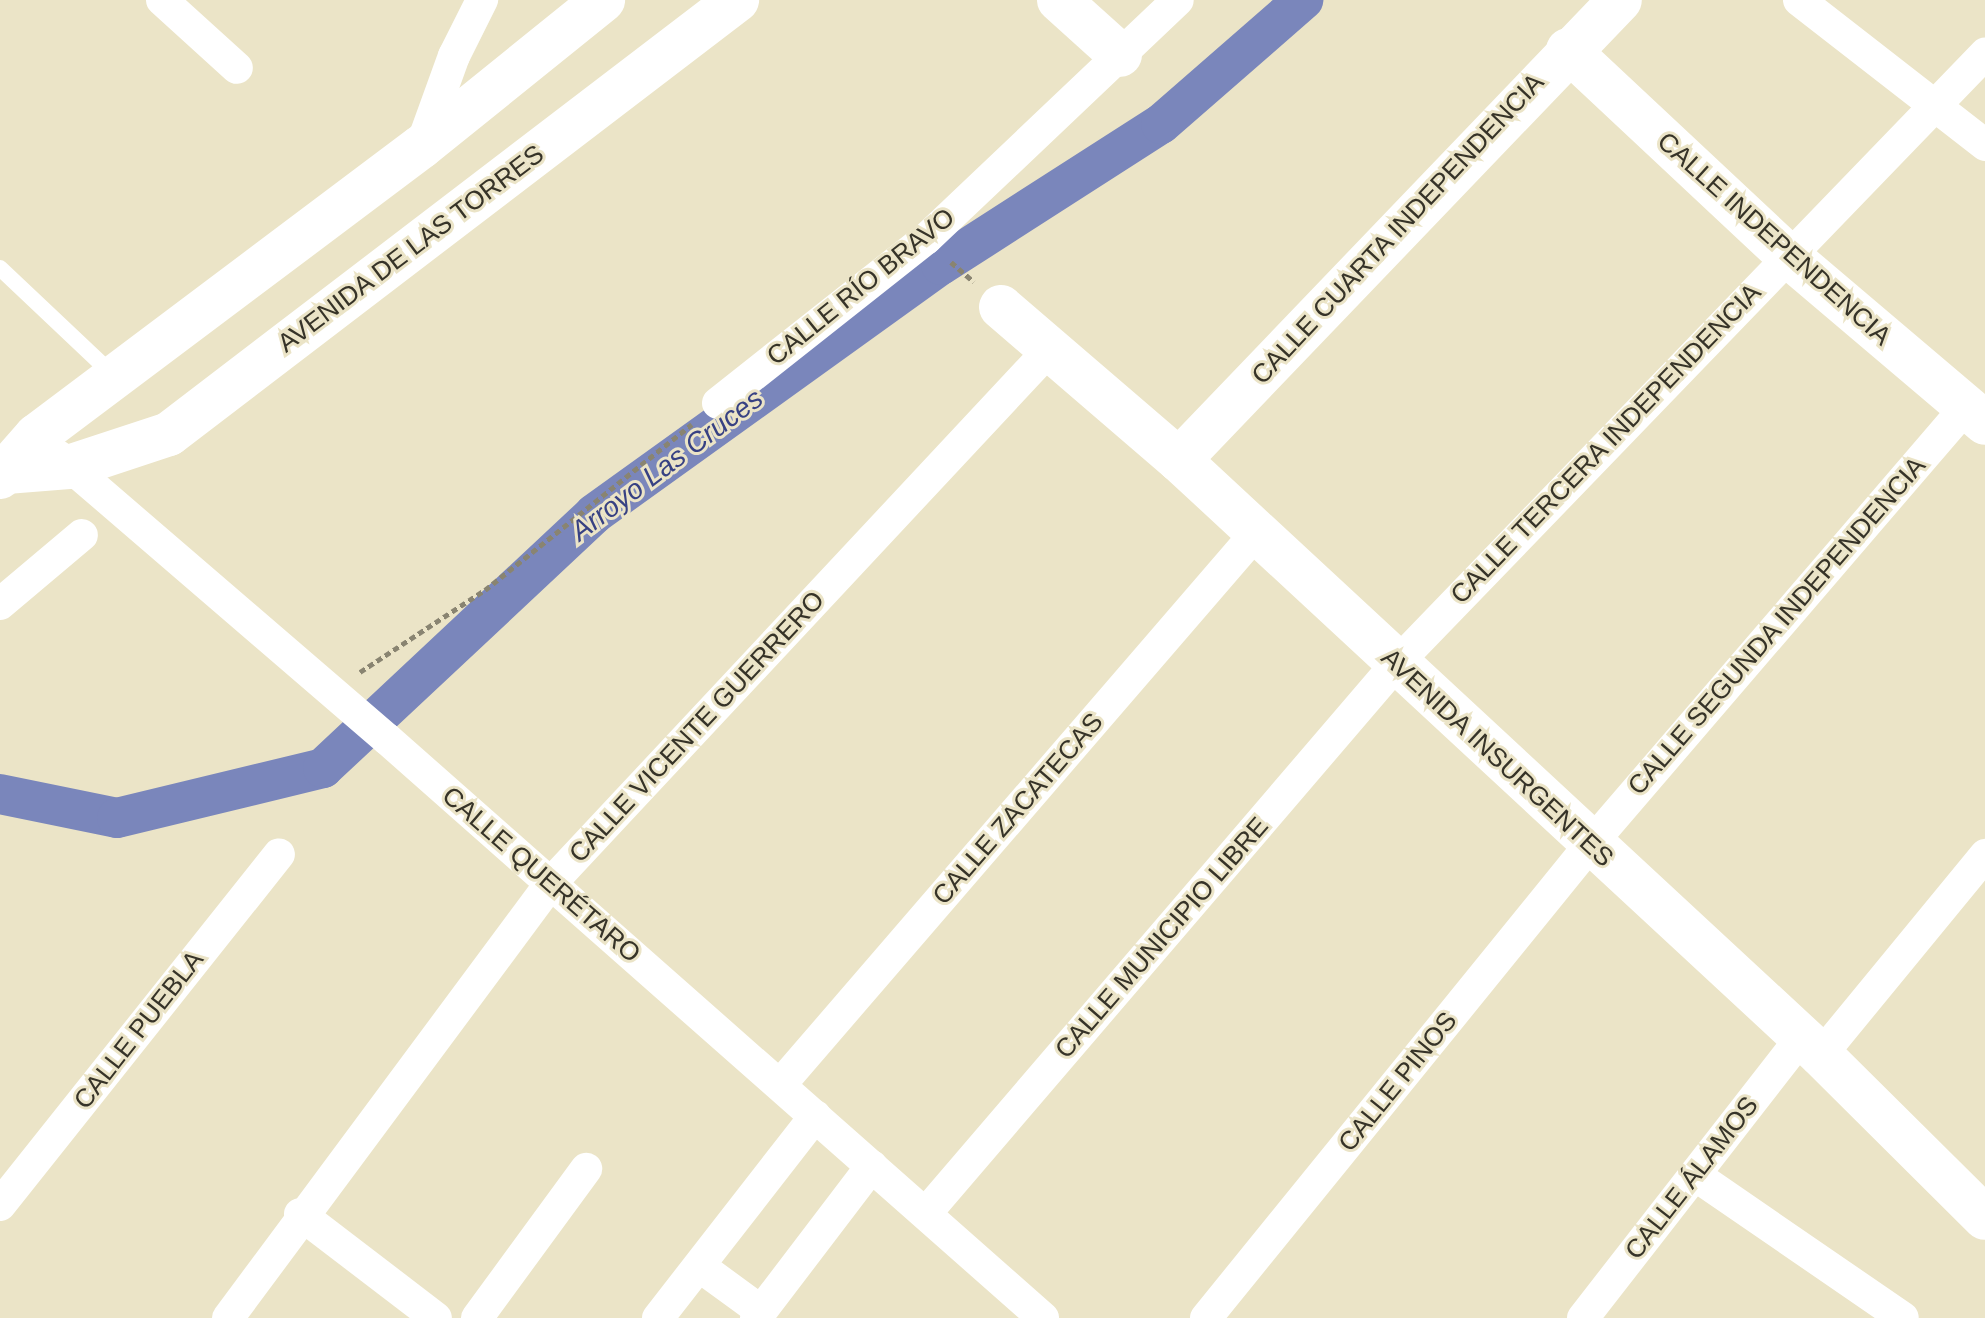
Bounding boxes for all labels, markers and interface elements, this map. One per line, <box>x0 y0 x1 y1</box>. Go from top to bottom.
street label: CALLE CUARTA INDEPENDENCIA <box>1245 67 1551 391</box>
street label: CALLE INDEPENDENCIA <box>1651 126 1897 352</box>
street label: AVENIDA DE LAS TORRES <box>271 138 551 360</box>
street label: CALLE RÍO BRAVO <box>761 202 961 372</box>
street label: CALLE TERCERA INDEPENDENCIA <box>1444 277 1768 611</box>
water label: Arroyo Las Cruces <box>564 382 770 548</box>
street label: CALLE SEGUNDA INDEPENDENCIA <box>1621 450 1933 802</box>
street label: CALLE VICENTE GUERRERO <box>563 585 831 869</box>
street label: AVENIDA INSURGENTES <box>1374 642 1620 874</box>
street label: CALLE ZACATECAS <box>926 707 1110 911</box>
street label: CALLE QUERÉTARO <box>436 780 646 970</box>
street label: CALLE MUNICIPIO LIBRE <box>1049 811 1275 1065</box>
street label: CALLE PUEBLA <box>68 945 210 1115</box>
street label: CALLE PINOS <box>1332 1006 1464 1158</box>
street label: CALLE ÁLAMOS <box>1619 1090 1765 1266</box>

